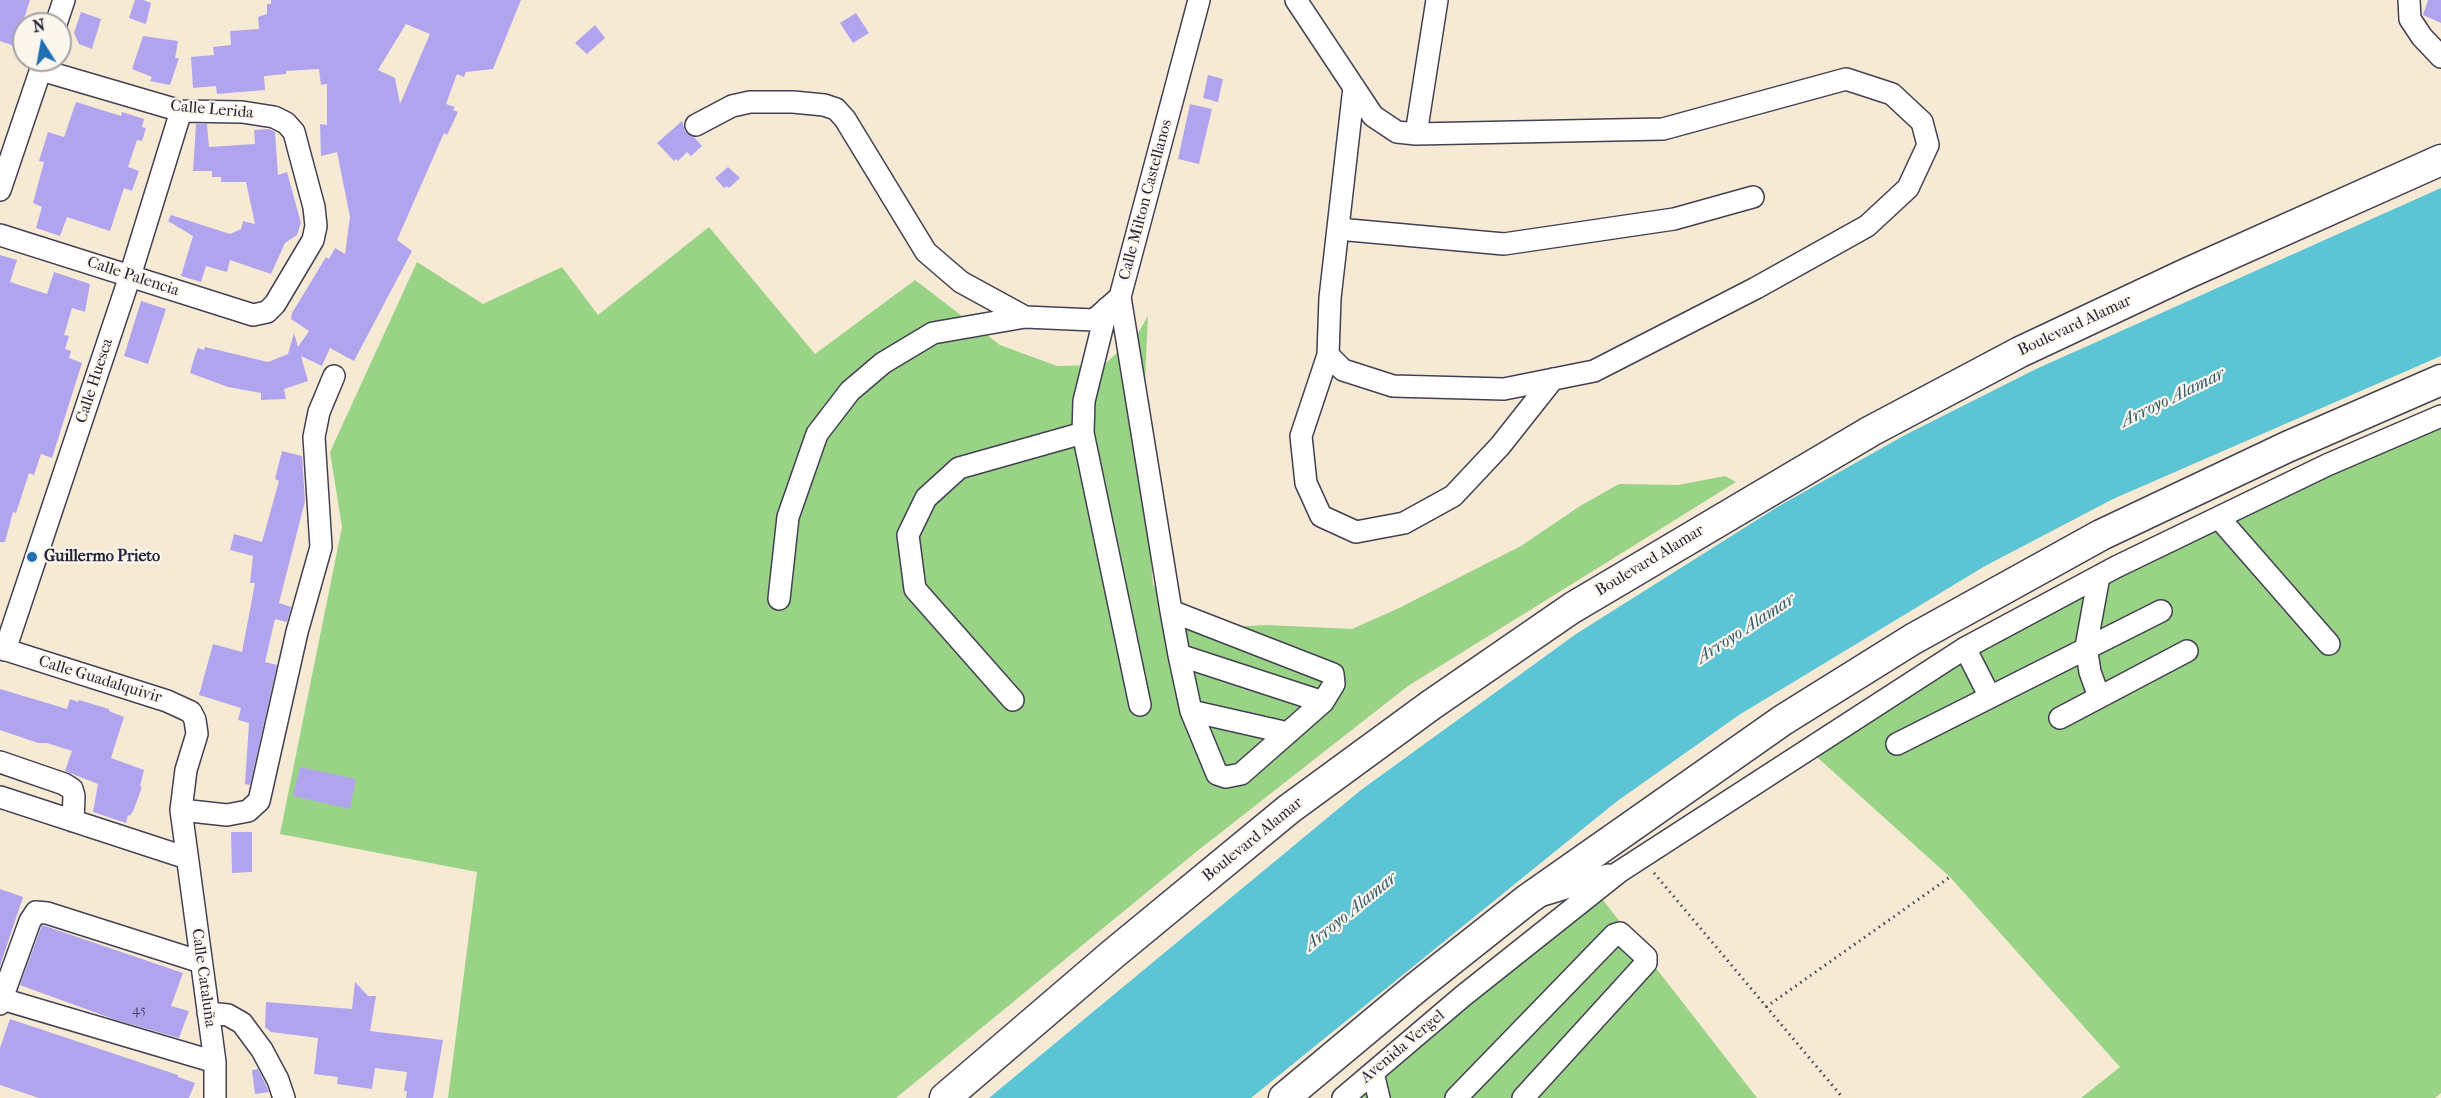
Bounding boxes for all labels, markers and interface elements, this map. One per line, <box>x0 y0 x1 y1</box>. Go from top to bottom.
north arrow <box>12 12 72 72</box>
text: N <box>31 15 47 36</box>
street label: Calle Lerida <box>170 97 254 123</box>
street label: Calle Milton Castellanos <box>1115 118 1177 282</box>
street label: Calle Palencia <box>84 253 182 301</box>
street label: Boulevard Alamar <box>2015 291 2135 361</box>
street label: Calle Huesca <box>72 336 118 426</box>
water label: Arroyo Alamar <box>2117 363 2229 433</box>
street label: Boulevard Alamar <box>1592 521 1708 601</box>
place label: Guillermo Prieto <box>44 547 160 567</box>
marker: Guillermo Prieto <box>25 550 39 564</box>
water label: Arroyo Alamar <box>1693 589 1799 669</box>
street label: Calle Guadalquivir <box>36 652 164 708</box>
street label: Boulevard Alamar <box>1199 794 1307 886</box>
water label: Arroyo Alamar <box>1300 868 1402 956</box>
street label: Calle Cataluña <box>187 927 219 1029</box>
house number: 45 <box>132 1003 146 1019</box>
street label: Avenida Vergel <box>1357 1006 1449 1088</box>

